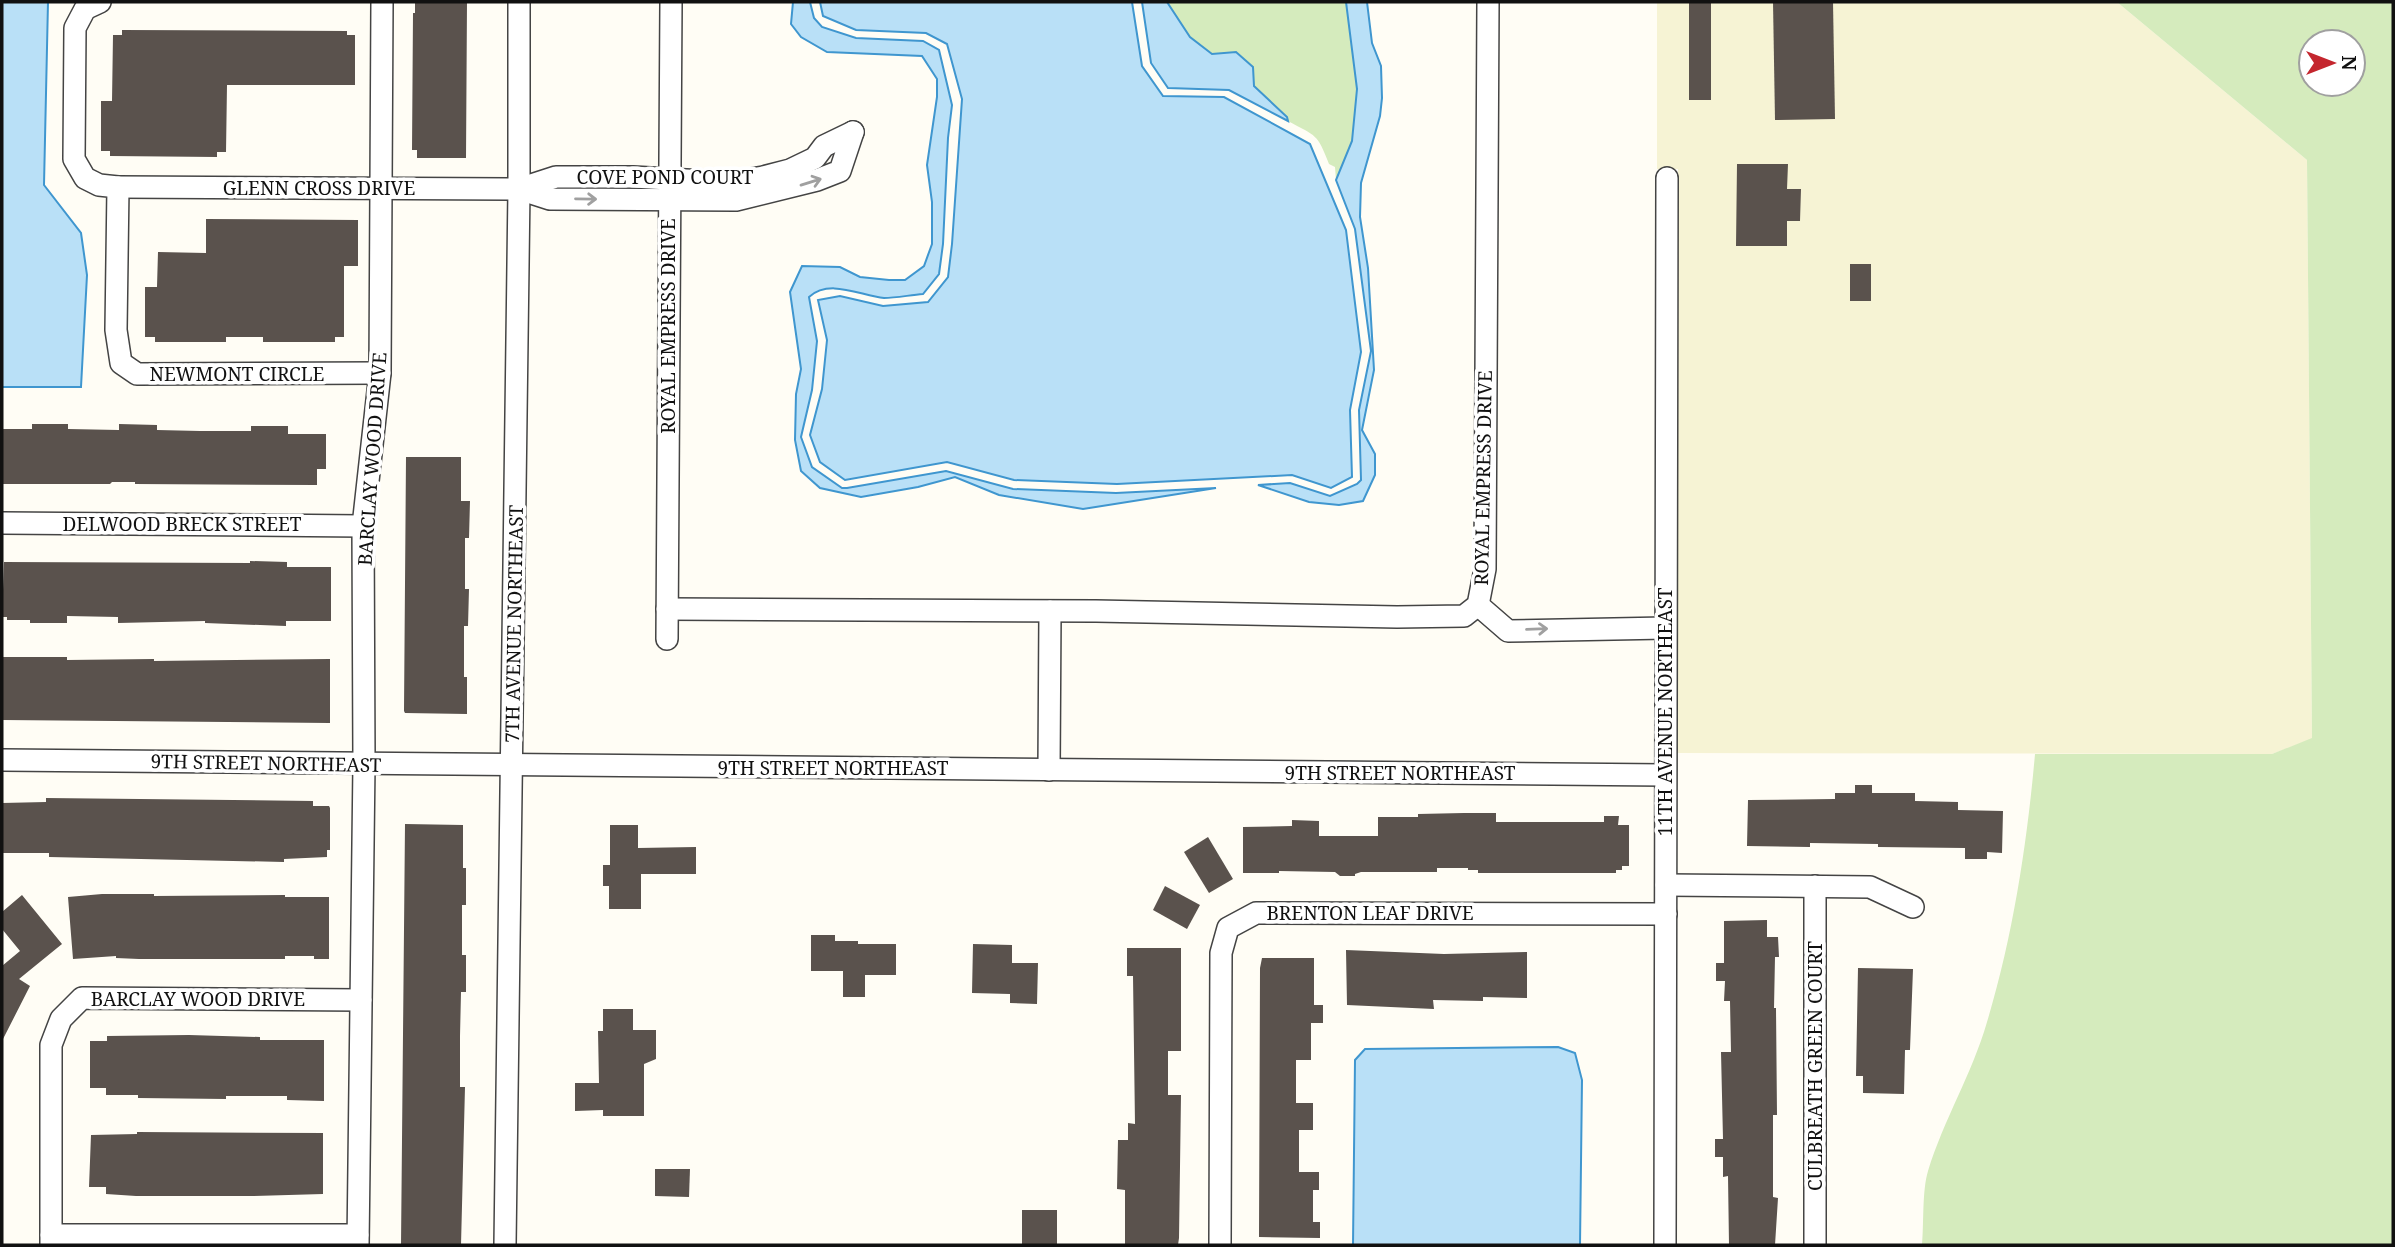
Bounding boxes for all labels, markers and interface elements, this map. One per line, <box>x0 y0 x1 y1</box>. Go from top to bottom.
north arrow <box>2297 28 2367 98</box>
text: N <box>2336 56 2362 71</box>
street label: COVE POND COURT <box>577 164 754 190</box>
one-way arrow <box>800 174 822 187</box>
street label: GLENN CROSS DRIVE <box>223 175 415 201</box>
one-way arrow <box>574 192 597 206</box>
street label: ROYAL EMPRESS DRIVE <box>655 218 681 434</box>
street label: BARCLAY WOOD DRIVE <box>352 351 392 567</box>
street label: NEWMONT CIRCLE <box>150 361 325 387</box>
street label: ROYAL EMPRESS DRIVE <box>1468 370 1498 586</box>
street label: 7TH AVENUE NORTHEAST <box>499 504 529 743</box>
street label: DELWOOD BRECK STREET <box>62 511 302 537</box>
street label: 11TH AVENUE NORTHEAST <box>1652 587 1678 836</box>
one-way arrow <box>1526 623 1549 636</box>
street label: 9TH STREET NORTHEAST <box>150 748 382 778</box>
street label: 9TH STREET NORTHEAST <box>718 755 949 781</box>
street label: 9TH STREET NORTHEAST <box>1285 760 1516 786</box>
street label: BRENTON LEAF DRIVE <box>1266 900 1474 926</box>
street label: CULBREATH GREEN COURT <box>1802 941 1828 1191</box>
street label: BARCLAY WOOD DRIVE <box>91 986 305 1012</box>

